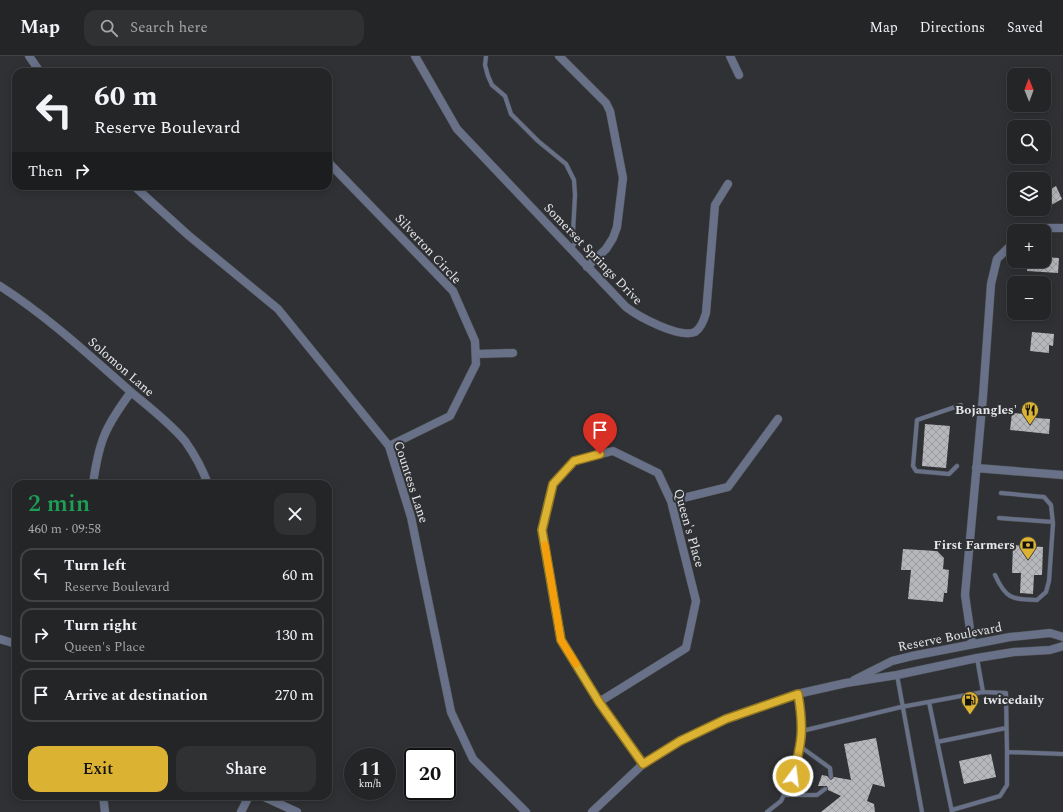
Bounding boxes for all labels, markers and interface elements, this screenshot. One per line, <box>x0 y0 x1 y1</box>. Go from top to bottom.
search box <box>84 10 364 46</box>
text: Map <box>20 13 60 42</box>
text: Search here <box>130 16 208 39</box>
icon: search <box>98 17 120 39</box>
text: Map <box>870 17 898 38</box>
text: Directions <box>920 17 985 38</box>
text: Saved <box>1007 17 1043 38</box>
north arrow <box>1007 68 1051 112</box>
map controls <box>1007 68 1051 320</box>
text: 60 m <box>94 75 158 118</box>
icon: left <box>28 84 80 136</box>
text: Reserve Boulevard <box>94 114 241 141</box>
button: search <box>1007 120 1051 164</box>
text: Then <box>28 160 63 183</box>
icon: right <box>71 160 93 182</box>
button: layers <box>1007 172 1051 216</box>
street label: Somerset Springs Drive <box>539 198 647 310</box>
street label: Silverton Circle <box>390 209 466 289</box>
button: + <box>1007 224 1051 268</box>
button: − <box>1007 276 1051 320</box>
street label: Solomon Lane <box>83 332 159 402</box>
place label: Bojangles' <box>955 400 1017 420</box>
restaurant icon: Bojangles' <box>1020 400 1040 425</box>
pin <box>583 413 617 454</box>
icon: arrive <box>589 419 611 441</box>
street label: Countess Lane <box>388 438 434 526</box>
text: 2 min <box>28 486 90 522</box>
street label: Queen's Place <box>668 486 710 570</box>
button: close <box>274 493 316 535</box>
text: 460 m · 09:58 <box>28 519 101 539</box>
place label: First Farmers <box>933 535 1015 555</box>
bank icon: First Farmers <box>1018 535 1038 560</box>
text: Turn left <box>64 554 126 577</box>
icon: left <box>30 564 52 586</box>
text: 60 m <box>282 564 314 587</box>
text: Reserve Boulevard <box>64 577 170 597</box>
text: Turn right <box>64 614 137 637</box>
street label: Reserve Boulevard <box>896 617 1004 657</box>
icon: right <box>30 624 52 646</box>
text: 130 m <box>275 624 314 647</box>
text: Queen's Place <box>64 637 145 657</box>
icon: arrive <box>30 684 52 706</box>
text: Arrive at destination <box>64 684 208 707</box>
text: 270 m <box>275 684 314 707</box>
fuel station icon: twicedaily <box>960 690 980 715</box>
place label: twicedaily <box>983 690 1044 710</box>
button: Exit <box>28 746 168 792</box>
button: Share <box>176 746 316 792</box>
speed limit sign: 20 <box>404 748 456 800</box>
text: 11 <box>359 754 381 784</box>
position arrow <box>772 755 814 797</box>
text: km/h <box>359 776 381 792</box>

